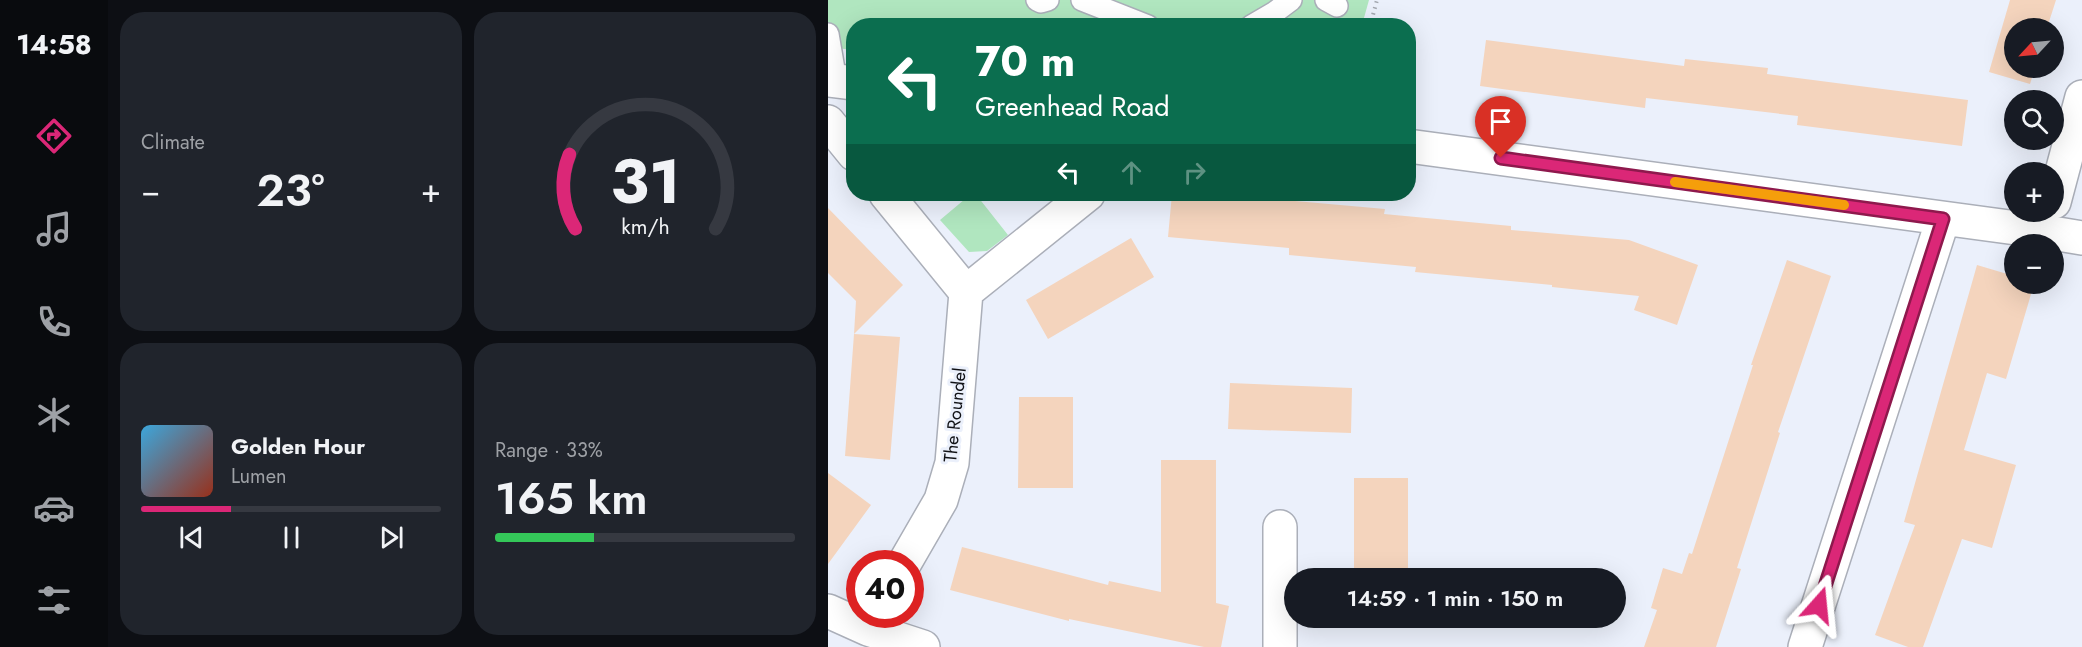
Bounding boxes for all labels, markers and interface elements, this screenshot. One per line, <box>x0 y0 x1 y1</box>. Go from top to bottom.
north arrow <box>2004 18 2064 78</box>
map controls <box>2004 18 2064 294</box>
text: 14:58 <box>16 25 92 64</box>
text: 70 m <box>975 31 1075 92</box>
icon: left <box>876 42 954 120</box>
text: Greenhead Road <box>975 87 1170 126</box>
button: search <box>2004 90 2064 150</box>
pin <box>1475 96 1526 158</box>
icon: arrive <box>1484 105 1517 138</box>
icon: directions <box>33 115 75 157</box>
text: Climate <box>141 128 205 157</box>
text: 31 <box>610 136 680 226</box>
icon: left <box>1052 156 1085 189</box>
icon: ahead <box>1115 156 1148 189</box>
icon: right <box>1178 156 1211 189</box>
text: 23° <box>256 158 325 223</box>
button: + <box>2004 162 2064 222</box>
text: − <box>141 167 160 214</box>
text: + <box>421 167 441 214</box>
icon: music <box>33 208 75 250</box>
text: km/h <box>621 211 669 242</box>
button: − <box>2004 234 2064 294</box>
icon: phone <box>33 301 75 343</box>
street label: The Roundel <box>937 366 973 464</box>
icon: climate <box>33 394 75 436</box>
text: Golden Hour <box>231 430 365 462</box>
text: Range · 33% <box>495 436 603 465</box>
text: Lumen <box>231 462 287 491</box>
text: 165 km <box>495 466 648 531</box>
icon: car <box>33 487 75 529</box>
icon: previous <box>175 521 208 554</box>
icon: pause <box>275 521 308 554</box>
icon: next <box>375 521 408 554</box>
speed limit sign: 40 <box>846 550 924 628</box>
position arrow <box>1787 573 1851 637</box>
icon: filters <box>33 579 75 621</box>
text: 14:59 · 1 min · 150 m <box>1347 582 1563 614</box>

